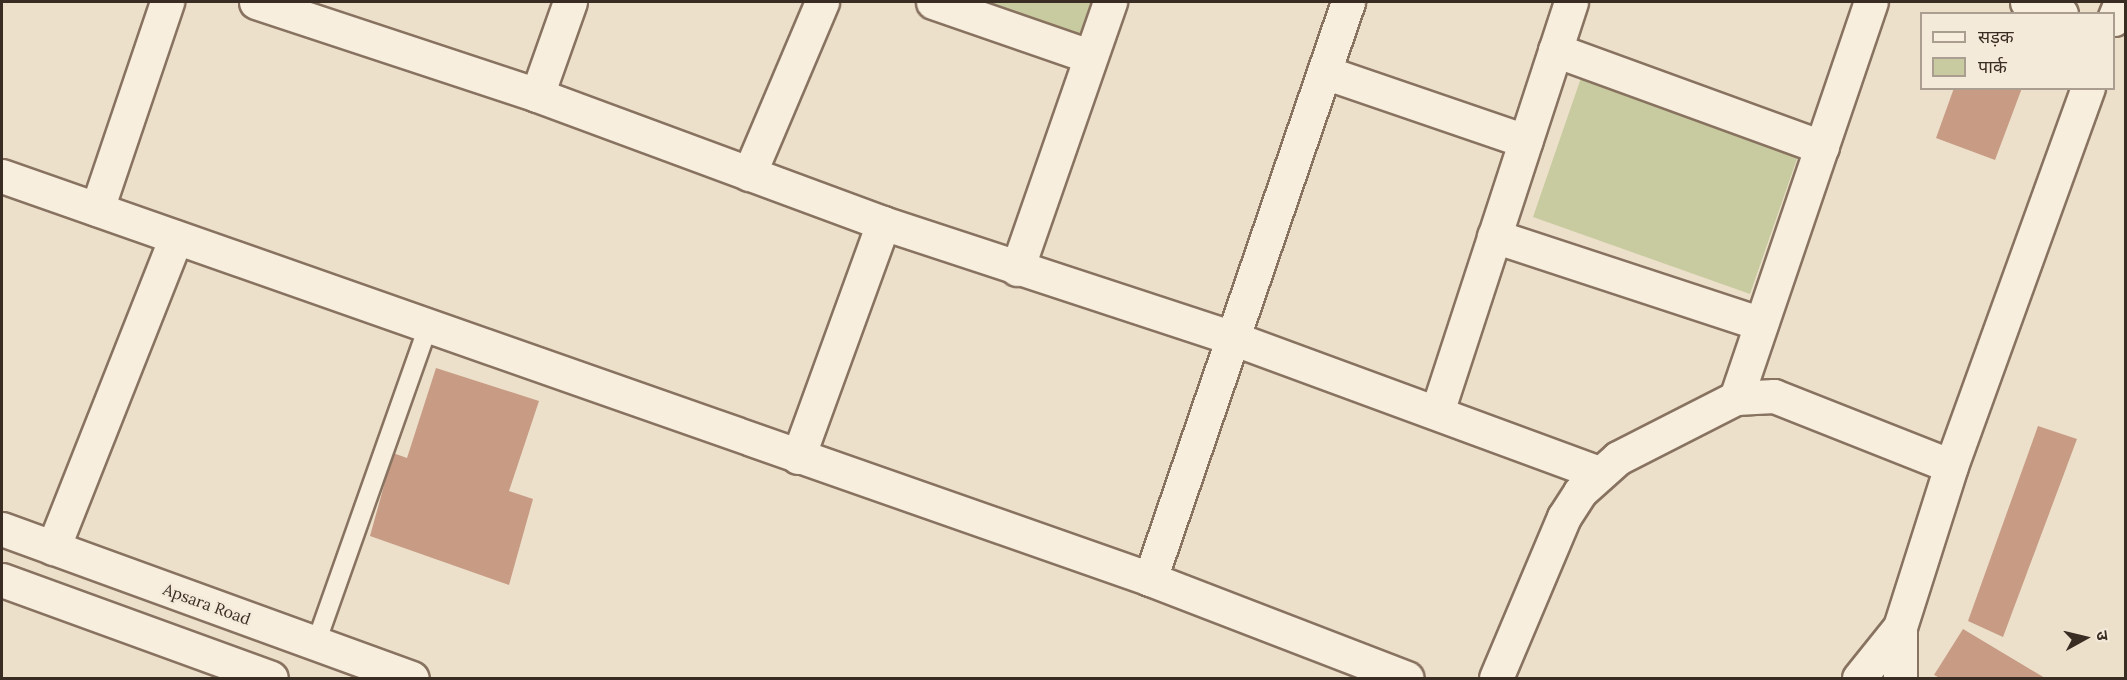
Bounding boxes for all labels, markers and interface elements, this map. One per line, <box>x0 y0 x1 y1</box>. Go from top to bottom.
legend <box>1920 12 2115 90</box>
text: सड़क <box>1978 25 2014 48</box>
text: पार्क <box>1978 55 2007 78</box>
street label: Apsara Road <box>161 579 253 629</box>
north arrow <box>2055 608 2115 668</box>
text: उ <box>2092 629 2113 642</box>

